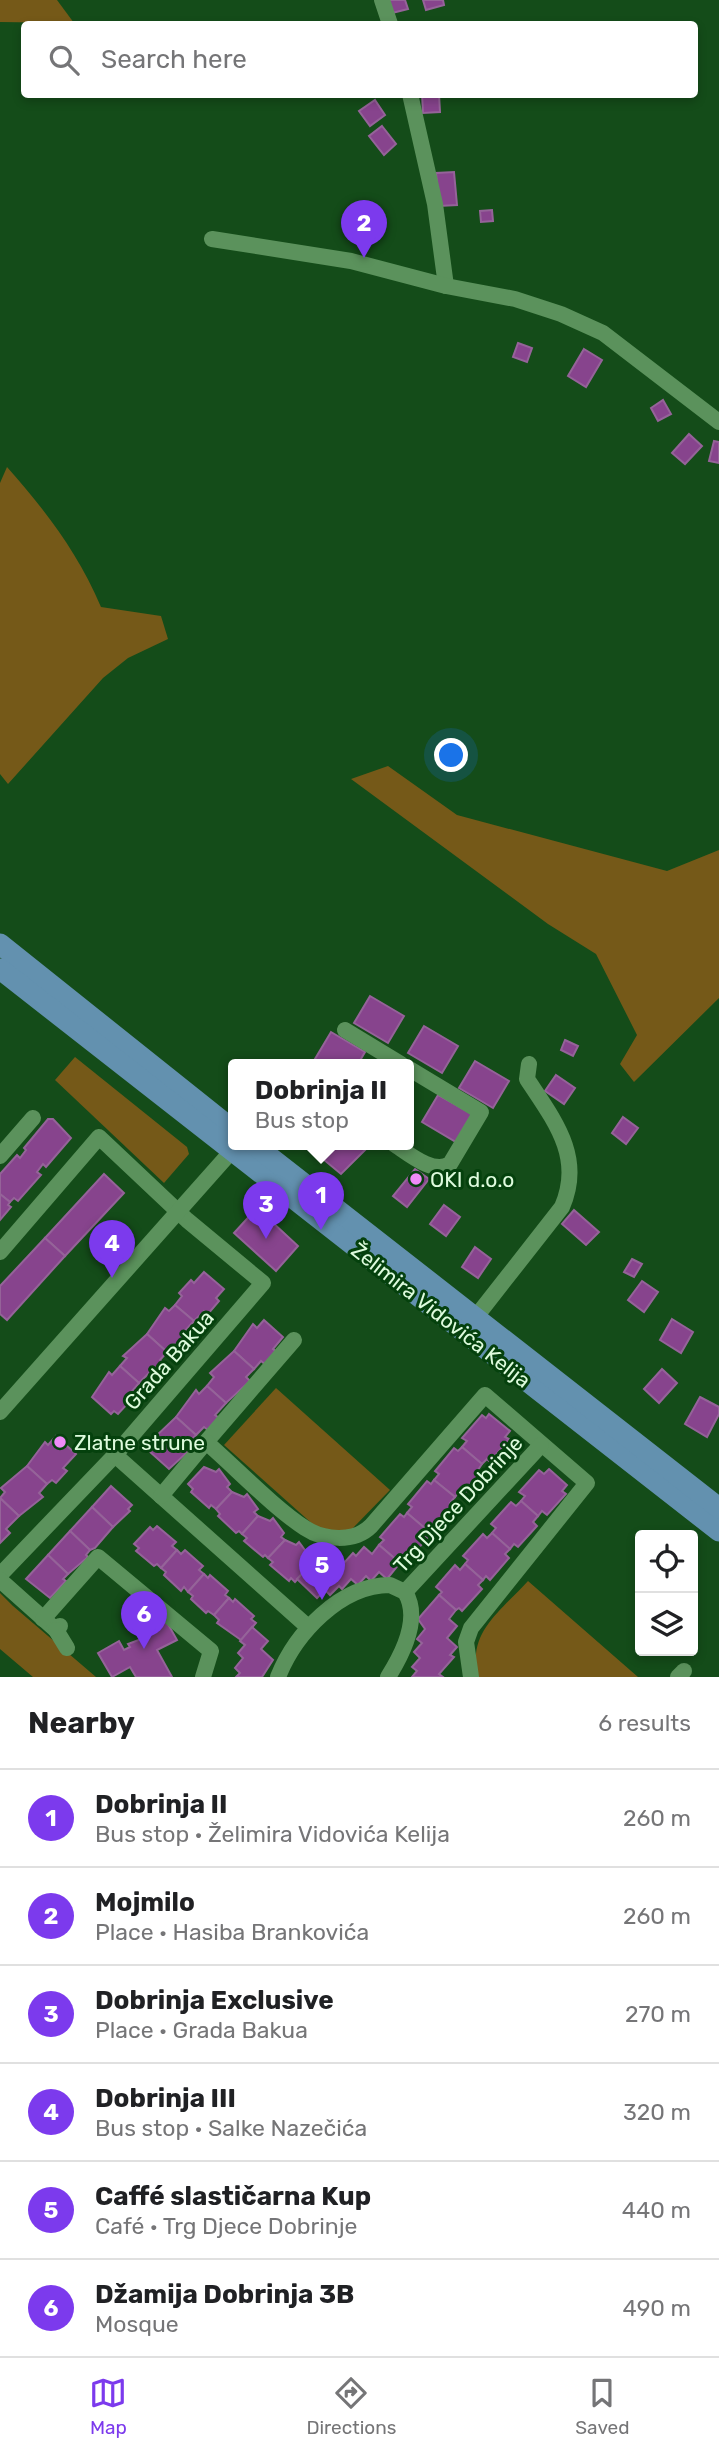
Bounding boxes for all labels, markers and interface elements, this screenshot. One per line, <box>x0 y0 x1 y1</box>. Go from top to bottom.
search box <box>21 21 698 98</box>
icon: search <box>45 41 83 79</box>
text: Search here <box>101 44 247 75</box>
pin: 2 <box>341 200 387 258</box>
your location <box>434 738 468 772</box>
popup <box>228 1059 414 1150</box>
text: Dobrinja II <box>255 1075 387 1106</box>
text: Bus stop <box>255 1106 349 1134</box>
place label: OKI d.o.o <box>430 1167 514 1192</box>
marker: OKI d.o.o <box>408 1171 424 1187</box>
pin: 1 <box>298 1172 344 1230</box>
pin: 3 <box>243 1181 289 1239</box>
pin: 4 <box>89 1220 135 1278</box>
street label: Želimira Vidovića Kelija <box>346 1237 536 1393</box>
street label: Grada Bakua <box>119 1305 219 1415</box>
place label: Zlatne strune <box>74 1430 205 1455</box>
street label: Trg Djece Dobrinje <box>388 1430 528 1578</box>
marker: Zlatne strune <box>52 1434 68 1450</box>
map controls <box>635 1530 698 1656</box>
button: locate <box>635 1530 698 1593</box>
pin: 5 <box>299 1542 345 1600</box>
pin: 6 <box>121 1591 167 1649</box>
button: layers <box>635 1593 698 1656</box>
text: Nearby <box>28 1705 135 1741</box>
text: 6 results <box>598 1709 691 1737</box>
text: Dobrinja II <box>95 1789 227 1820</box>
text: 1 <box>45 1804 57 1832</box>
text: 260 m <box>623 1804 691 1832</box>
text: Bus stop · Želimira Vidovića Kelija <box>95 1820 450 1848</box>
text: Mojmilo <box>95 1887 195 1918</box>
text: 2 <box>44 1902 58 1930</box>
text: 260 m <box>623 1902 691 1930</box>
text: Place · Hasiba Brankovića <box>95 1918 369 1946</box>
text: Dobrinja Exclusive <box>95 1985 334 2016</box>
text: 3 <box>43 2000 59 2028</box>
text: 270 m <box>625 2000 691 2028</box>
text: Place · Grada Bakua <box>95 2016 308 2044</box>
text: Dobrinja III <box>95 2083 236 2114</box>
text: 4 <box>43 2098 59 2126</box>
text: 320 m <box>623 2098 691 2126</box>
text: Bus stop · Salke Nazečića <box>95 2114 367 2142</box>
text: Caffé slastičarna Kup <box>95 2181 371 2212</box>
text: 5 <box>44 2196 58 2224</box>
text: 440 m <box>622 2196 691 2224</box>
text: Café · Trg Djece Dobrinje <box>95 2212 358 2240</box>
text: Džamija Dobrinja 3B <box>95 2279 354 2310</box>
text: 6 <box>44 2294 58 2322</box>
text: 490 m <box>623 2294 691 2322</box>
text: Mosque <box>95 2310 179 2338</box>
tab: Map <box>89 2374 127 2439</box>
tab: Directions <box>306 2374 396 2439</box>
tab: Saved <box>575 2374 630 2439</box>

